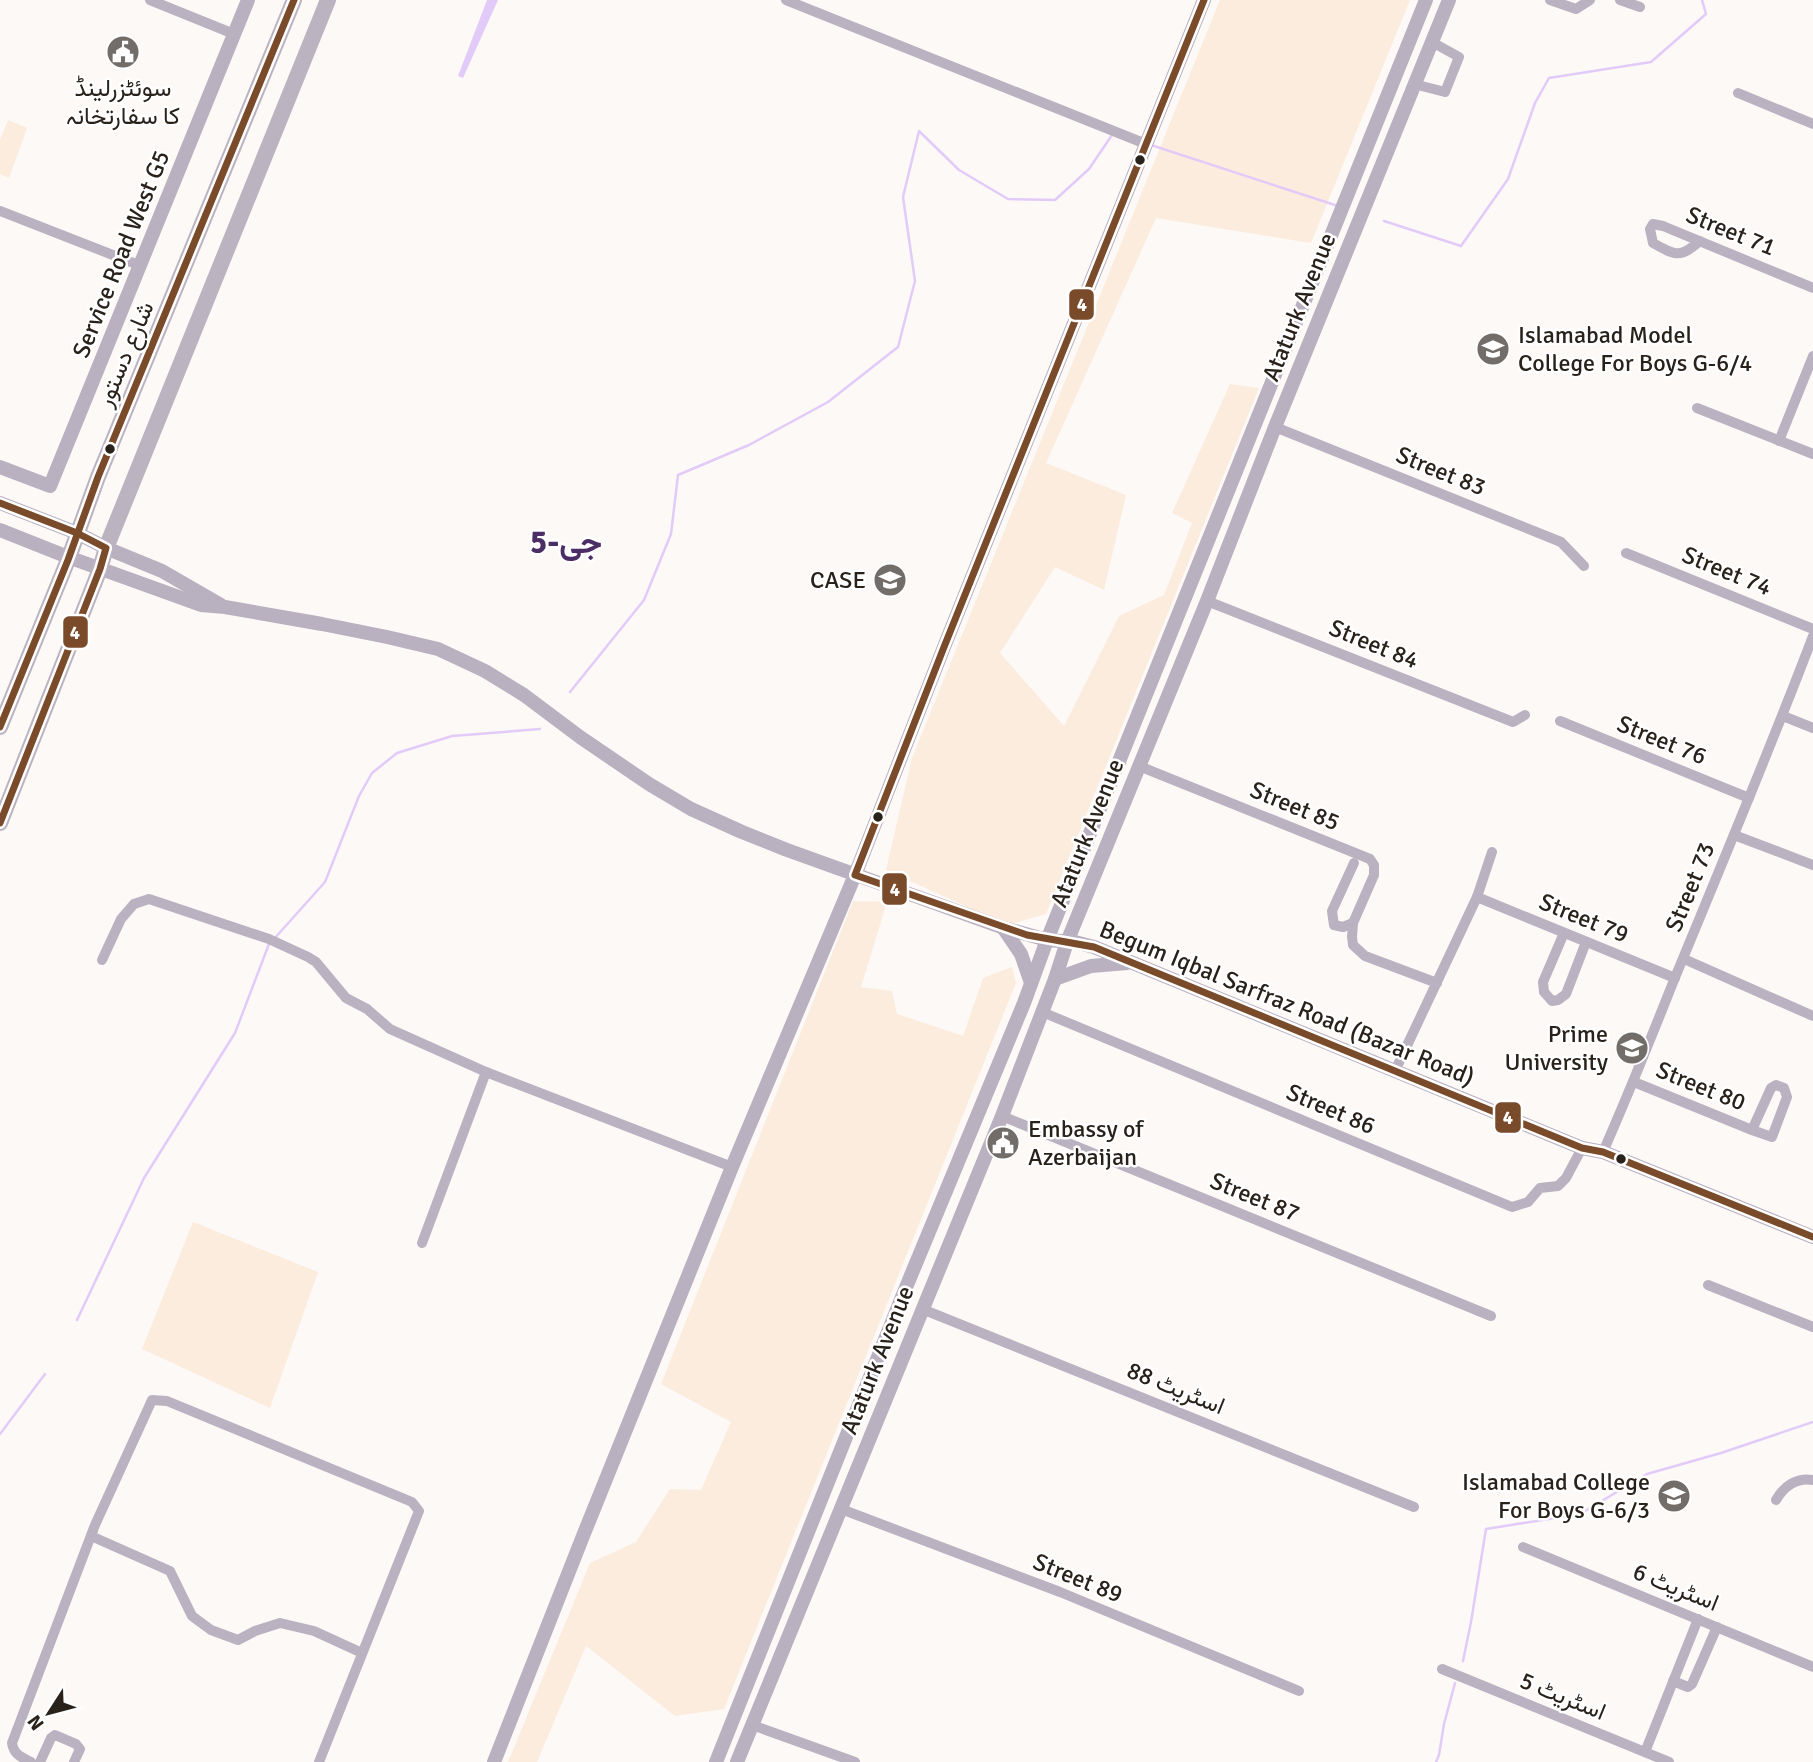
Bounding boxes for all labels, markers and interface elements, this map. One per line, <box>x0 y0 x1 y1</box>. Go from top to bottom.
public building icon: سوئٹزرلینڈ کا سفارتخانہ <box>104 33 142 71</box>
place label: سوئٹزرلینڈ کا سفارتخانہ <box>66 73 180 131</box>
street label: Service Road West G5 <box>66 146 176 362</box>
unlabelled marker <box>1133 153 1147 167</box>
street label: Street 71 <box>1682 200 1780 262</box>
street label: Ataturk Avenue <box>1256 228 1342 386</box>
line badge: 4 <box>1068 288 1095 321</box>
text: 4 <box>1077 293 1087 317</box>
street label: شارع دستور <box>89 297 162 412</box>
place label: Islamabad Model College For Boys G-6/4 <box>1518 320 1752 378</box>
school or university icon: Islamabad Model College For Boys G-6/4 <box>1474 330 1512 368</box>
street label: Street 83 <box>1392 440 1490 502</box>
unlabelled marker <box>103 442 117 456</box>
district label: جی-5 <box>530 523 602 562</box>
street label: Street 74 <box>1678 540 1776 602</box>
school or university icon: CASE <box>871 561 909 599</box>
place label: CASE <box>810 565 866 595</box>
street label: Street 84 <box>1325 613 1423 675</box>
line badge: 4 <box>62 615 89 649</box>
text: 4 <box>70 621 80 645</box>
street label: Street 76 <box>1613 709 1711 771</box>
street label: Ataturk Avenue <box>1044 754 1130 912</box>
street label: Street 85 <box>1246 775 1344 837</box>
unlabelled marker <box>871 810 885 824</box>
street label: Street 73 <box>1659 838 1721 936</box>
line badge: 4 <box>881 872 908 906</box>
text: 4 <box>890 878 900 902</box>
street label: Street 79 <box>1535 887 1633 949</box>
street label: Begum Iqbal Sarfraz Road (Bazar Road) <box>1095 914 1479 1092</box>
place label: Prime University <box>1504 1019 1608 1077</box>
school or university icon: Prime University <box>1613 1029 1651 1067</box>
street label: Street 80 <box>1652 1055 1750 1117</box>
street label: Street 86 <box>1282 1077 1380 1141</box>
line badge: 4 <box>1494 1101 1522 1134</box>
text: 4 <box>1503 1106 1513 1130</box>
place label: Embassy of Azerbaijan <box>1028 1114 1144 1172</box>
public building icon: Embassy of Azerbaijan <box>984 1124 1022 1162</box>
unlabelled marker <box>1614 1152 1628 1166</box>
street label: Street 87 <box>1206 1166 1304 1228</box>
street label: Ataturk Avenue <box>834 1281 920 1439</box>
street label: اسٹریٹ 88 <box>1123 1355 1229 1421</box>
place label: Islamabad College For Boys G-6/3 <box>1462 1467 1650 1525</box>
school or university icon: Islamabad College For Boys G-6/3 <box>1655 1477 1693 1515</box>
street label: Street 89 <box>1029 1547 1127 1609</box>
street label: اسٹریٹ 6 <box>1629 1556 1723 1618</box>
street label: اسٹریٹ 5 <box>1516 1665 1610 1727</box>
north arrow <box>14 1678 84 1748</box>
text: N <box>22 1710 50 1735</box>

